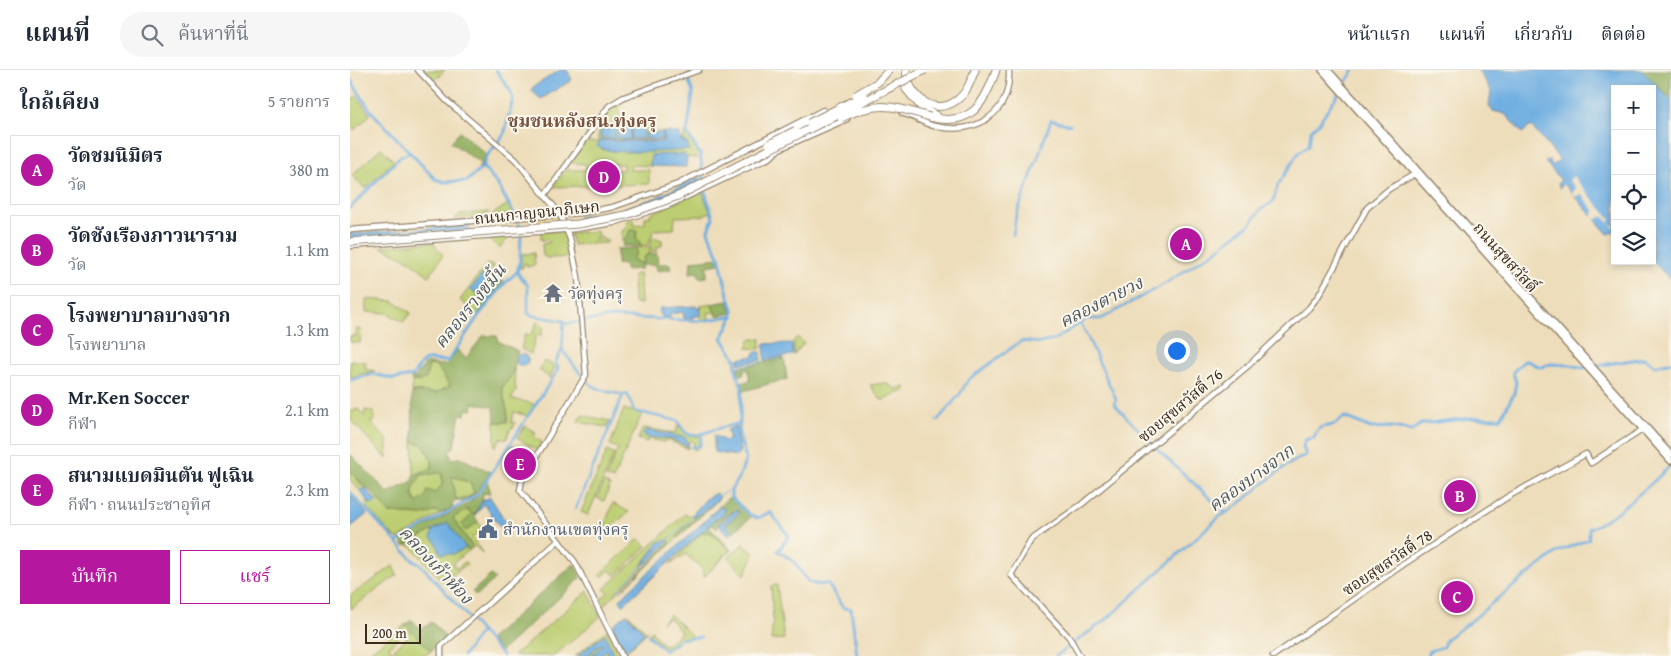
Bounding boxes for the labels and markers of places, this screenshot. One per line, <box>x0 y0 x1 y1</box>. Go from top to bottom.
pin: D <box>588 158 620 196</box>
pin: A <box>1170 225 1202 263</box>
place label: วัดทุ่งครุ <box>568 281 623 305</box>
temple icon: วัดทุ่งครุ <box>542 282 564 304</box>
pin: E <box>504 445 536 483</box>
pin: B <box>1444 477 1476 515</box>
place label: สำนักงานเขตทุ่งครุ <box>503 517 629 541</box>
public building icon: สำนักงานเขตทุ่งครุ <box>477 518 499 540</box>
pin: C <box>1441 578 1473 616</box>

